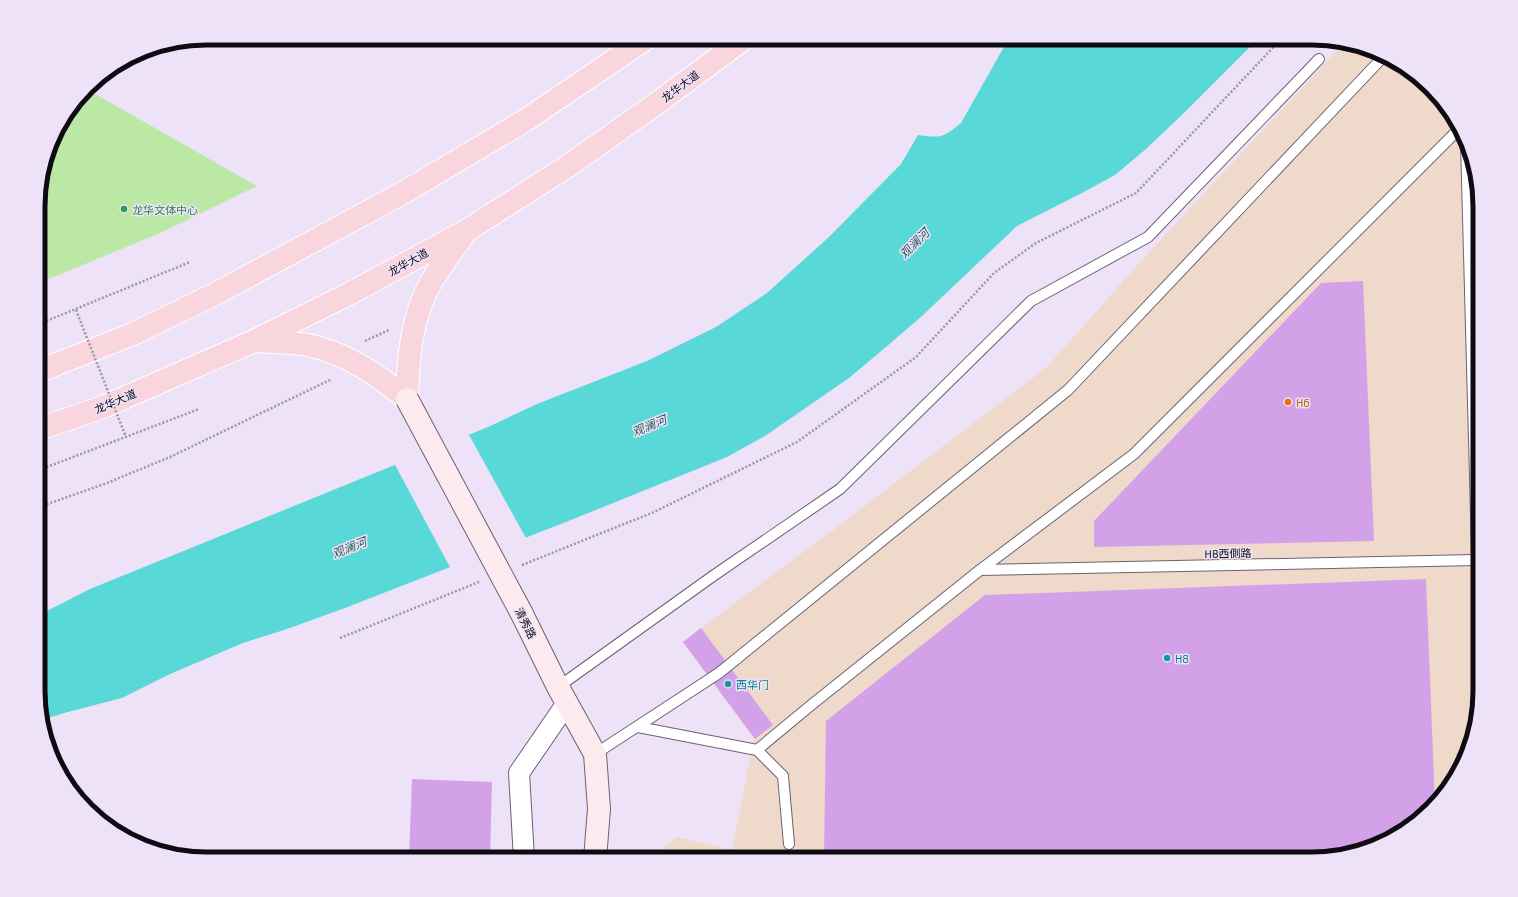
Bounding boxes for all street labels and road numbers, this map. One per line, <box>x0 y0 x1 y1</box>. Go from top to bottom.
street label: 龙华大道 <box>659 68 701 104</box>
street label: 龙华大道 <box>386 246 430 278</box>
street label: 龙华大道 <box>92 386 138 416</box>
street label: H8西側路 <box>1204 546 1252 560</box>
street label: 清秀路 <box>513 605 539 641</box>

